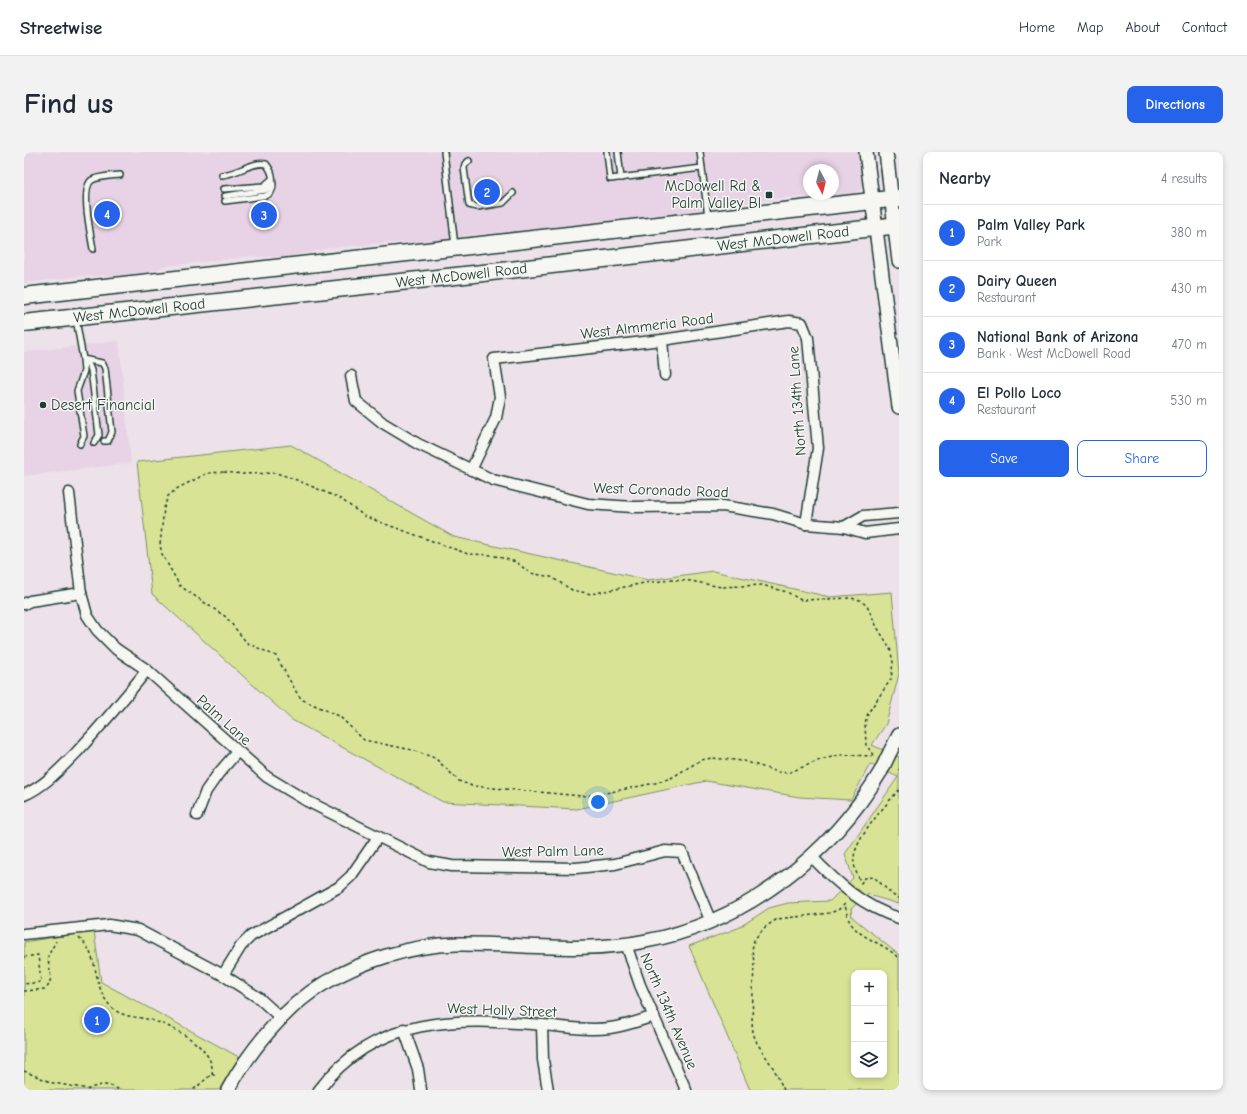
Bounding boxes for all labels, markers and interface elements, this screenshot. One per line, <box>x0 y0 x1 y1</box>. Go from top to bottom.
text: Streetwise <box>20 17 102 39</box>
text: Home <box>1019 19 1055 36</box>
text: Map <box>1077 19 1103 36</box>
text: About <box>1125 19 1160 36</box>
text: Contact <box>1182 19 1227 36</box>
button: Directions <box>1127 86 1223 123</box>
text: Find us <box>24 88 113 120</box>
north arrow <box>803 164 839 200</box>
text: Nearby <box>939 169 990 188</box>
text: 4 results <box>1161 171 1207 186</box>
pin: 2 <box>474 177 500 207</box>
place label: McDowell Rd & Palm Valley Bl <box>665 177 761 212</box>
marker: McDowell Rd & Palm Valley Bl <box>764 190 774 200</box>
pin: 4 <box>94 199 120 229</box>
pin: 3 <box>251 200 277 230</box>
text: Palm Valley Park <box>977 216 1085 234</box>
street label: West McDowell Road <box>717 222 850 255</box>
text: 1 <box>949 225 955 240</box>
text: 380 m <box>1171 225 1207 240</box>
text: Park <box>977 234 1002 249</box>
street label: West McDowell Road <box>395 259 528 291</box>
text: Dairy Queen <box>977 272 1057 290</box>
text: 2 <box>949 281 955 296</box>
text: 430 m <box>1171 281 1207 296</box>
text: Restaurant <box>977 290 1036 305</box>
street label: West McDowell Road <box>73 294 206 327</box>
street label: West Almmeria Road <box>579 309 715 343</box>
text: National Bank of Arizona <box>977 328 1138 346</box>
text: 3 <box>949 337 955 352</box>
text: 470 m <box>1172 337 1207 352</box>
street label: North 134th Lane <box>784 345 810 457</box>
text: Bank · West McDowell Road <box>977 346 1131 361</box>
text: El Pollo Loco <box>977 384 1061 402</box>
text: 4 <box>949 393 955 408</box>
text: 530 m <box>1170 393 1207 408</box>
place label: Desert Financial <box>51 396 155 414</box>
marker: Desert Financial <box>38 400 48 410</box>
text: Restaurant <box>977 402 1036 417</box>
button: Save <box>939 440 1069 477</box>
button: Share <box>1077 440 1207 477</box>
street label: West Coronado Road <box>593 479 729 501</box>
street label: Palm Lane <box>193 691 255 749</box>
your location <box>588 792 608 812</box>
street label: West Palm Lane <box>502 841 605 861</box>
street label: North 134th Avenue <box>636 950 702 1072</box>
map controls <box>851 970 887 1078</box>
button: + <box>851 970 887 1006</box>
street label: West Holly Street <box>447 999 558 1021</box>
pin: 1 <box>84 1005 110 1035</box>
button: − <box>851 1006 887 1042</box>
button: layers <box>851 1042 887 1078</box>

